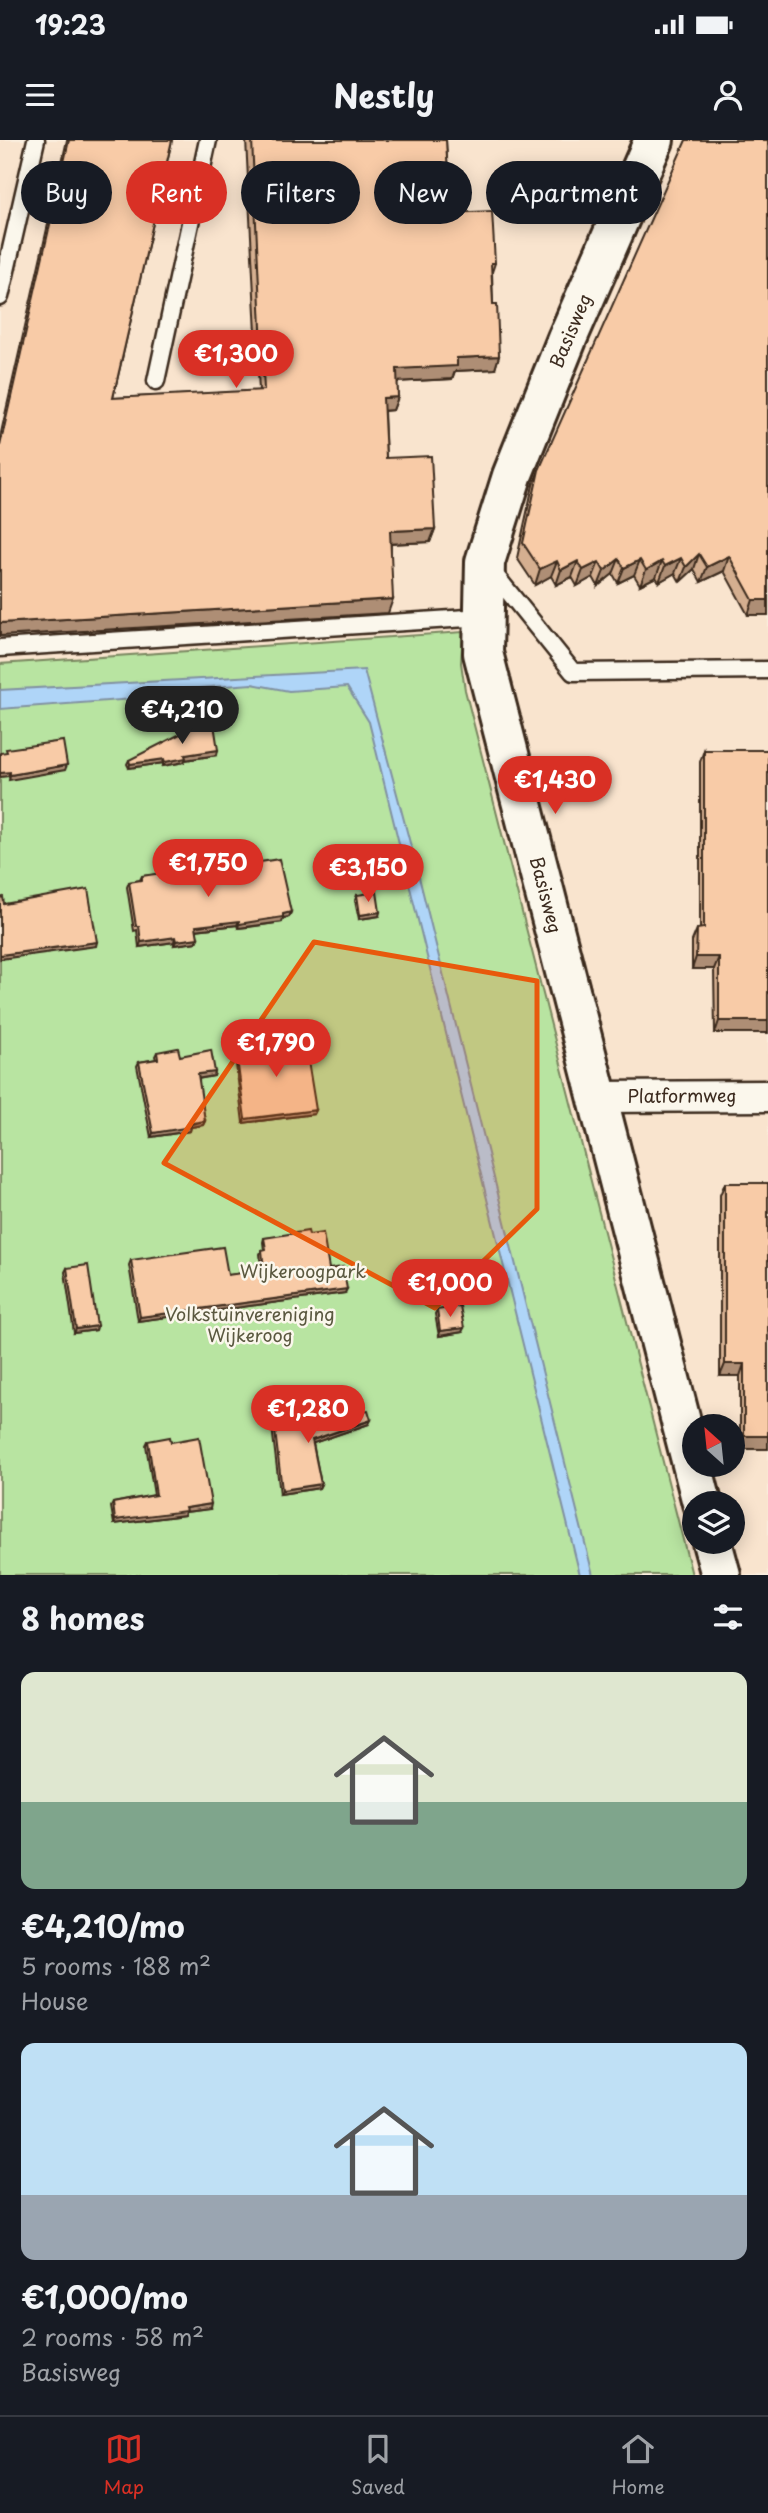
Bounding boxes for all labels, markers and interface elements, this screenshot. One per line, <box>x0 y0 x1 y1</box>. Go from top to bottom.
text: 19:23 <box>35 5 106 44</box>
text: Nestly <box>334 71 434 119</box>
icon: menu <box>21 76 59 114</box>
icon: person <box>709 76 747 114</box>
chip: Buy <box>21 161 112 224</box>
chip: Rent <box>126 161 227 224</box>
chip: Filters <box>241 161 360 224</box>
chip: New <box>374 161 472 224</box>
chip: Apartment <box>486 161 662 224</box>
street label: Basisweg <box>542 289 597 372</box>
pin: €1,300 <box>179 330 293 390</box>
text: €1,300 <box>194 335 278 370</box>
pin: €4,210 <box>125 686 239 746</box>
text: €4,210 <box>141 691 223 726</box>
pin: €1,430 <box>498 756 612 816</box>
text: €1,430 <box>514 761 596 796</box>
pin: €1,750 <box>151 840 265 899</box>
text: €1,750 <box>168 844 248 879</box>
pin: €3,150 <box>311 844 425 904</box>
text: €3,150 <box>329 849 407 884</box>
street label: Basisweg <box>524 853 570 936</box>
pin: €1,790 <box>219 1020 333 1079</box>
text: €1,790 <box>237 1024 315 1059</box>
street label: Platformweg <box>627 1081 737 1109</box>
park label: Wijkeroogpark <box>240 1257 366 1284</box>
pin: €1,000 <box>393 1260 507 1319</box>
text: €1,000 <box>408 1264 492 1299</box>
park label: Volkstuinvereniging Wijkeroog <box>165 1300 335 1348</box>
pin: €1,280 <box>251 1386 365 1445</box>
text: €1,280 <box>267 1390 349 1425</box>
north arrow <box>682 1414 746 1477</box>
map controls <box>682 1414 745 1554</box>
button: layers <box>682 1491 745 1554</box>
text: 8 homes <box>21 1595 144 1640</box>
icon: filters <box>709 1598 747 1636</box>
icon: home <box>321 1717 447 1843</box>
text: €4,210/mo <box>21 1903 185 1948</box>
text: 5 rooms · 188 m² <box>21 1948 211 1983</box>
text: House <box>21 1983 88 2018</box>
icon: home <box>321 2088 447 2214</box>
text: €1,000/mo <box>21 2274 188 2319</box>
text: 2 rooms · 58 m² <box>21 2319 204 2354</box>
text: Basisweg <box>21 2354 121 2389</box>
tab: Map <box>103 2430 144 2500</box>
tab: Saved <box>351 2430 405 2500</box>
tab: Home <box>612 2430 665 2500</box>

